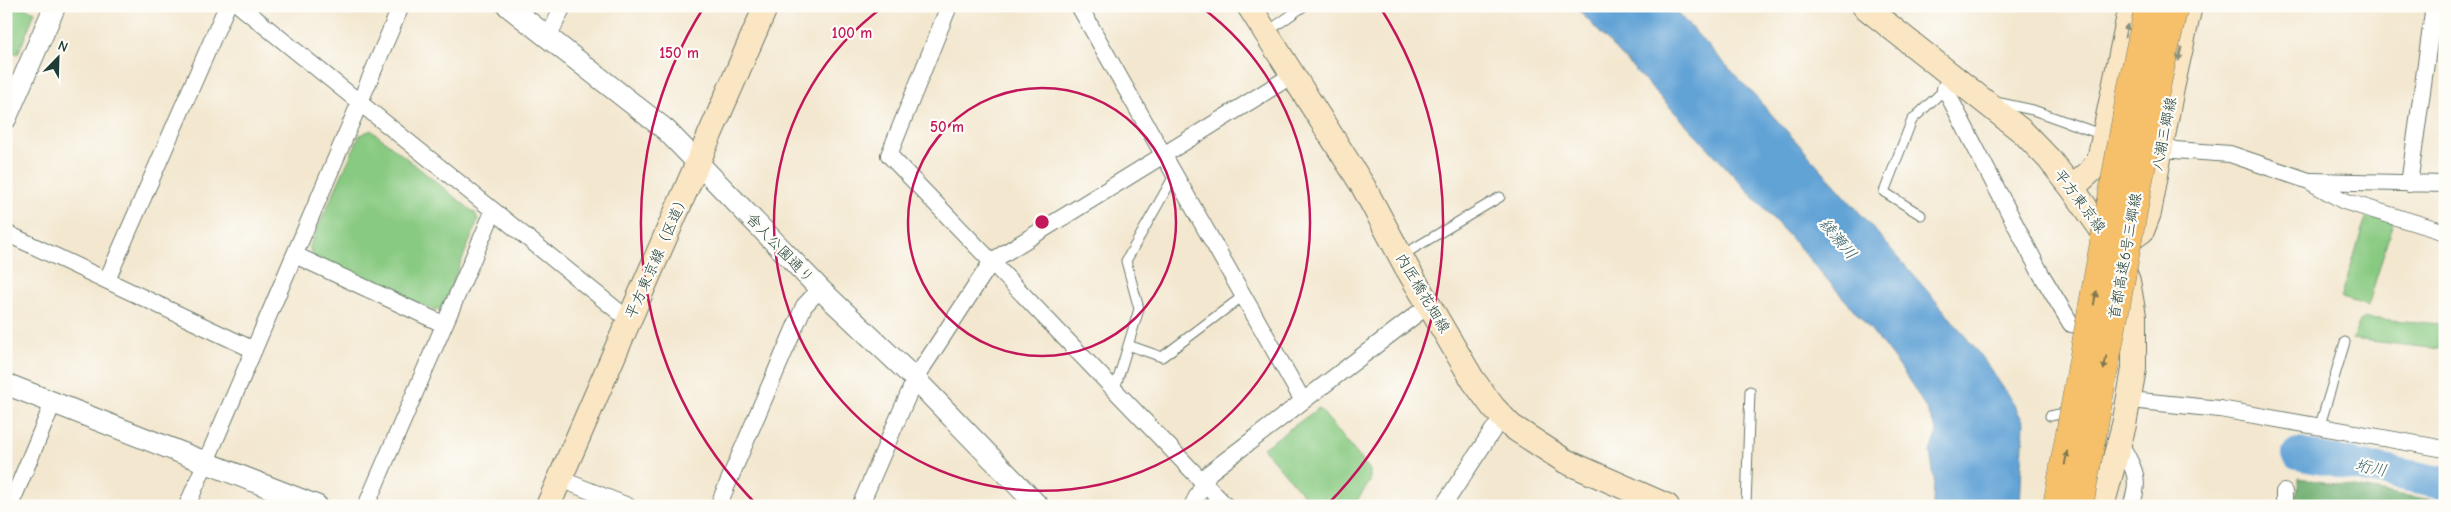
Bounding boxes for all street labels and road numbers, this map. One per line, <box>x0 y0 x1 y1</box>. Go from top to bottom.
street label: 八潮三郷線 <box>2148 95 2180 173</box>
street label: 平方東京線 <box>2050 166 2110 236</box>
street label: 平方東京線（区道） <box>621 191 693 321</box>
street label: 首都高速6号三郷線 <box>2105 191 2145 321</box>
street label: 舎人公園通り <box>742 209 818 287</box>
street label: 内匠橋花畑線 <box>1392 250 1454 336</box>

